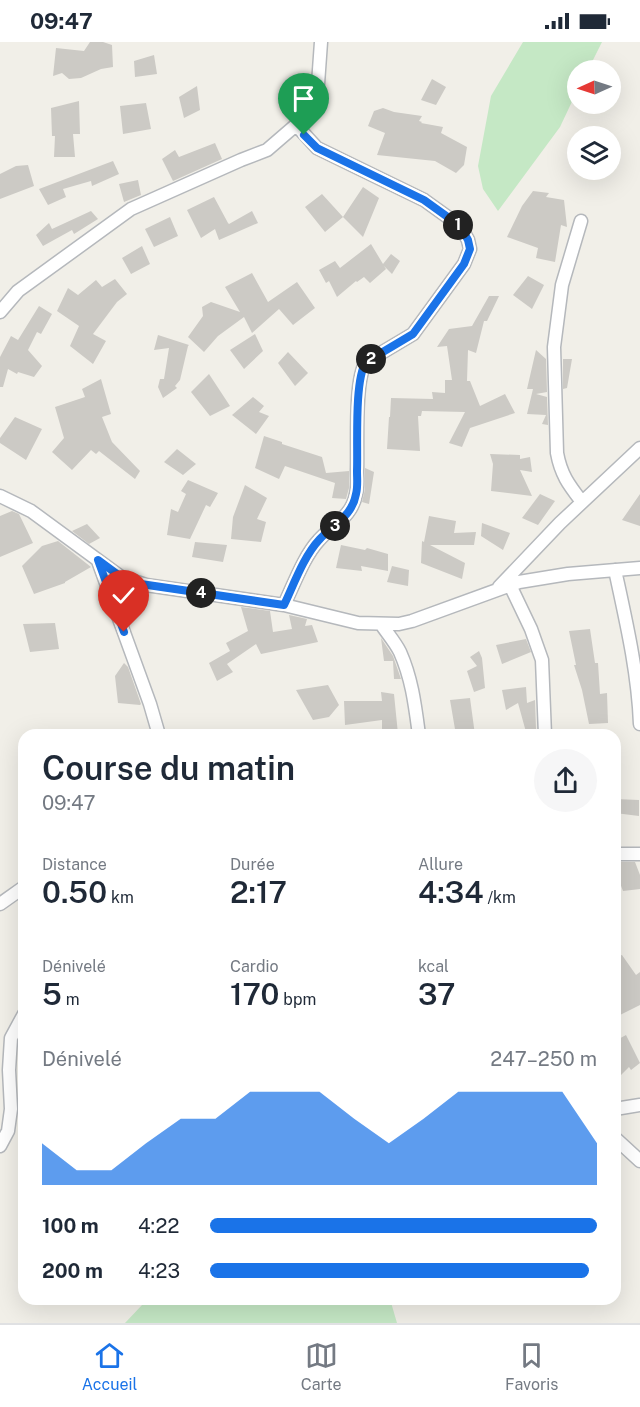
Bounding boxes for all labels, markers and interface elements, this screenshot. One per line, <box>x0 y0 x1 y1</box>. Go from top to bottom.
text: 09:47 <box>30 8 93 34</box>
north arrow <box>567 60 621 114</box>
map controls <box>567 60 621 180</box>
pin <box>278 73 329 135</box>
icon: arrive <box>287 82 320 115</box>
button: layers <box>567 126 621 180</box>
pin: 1 <box>443 210 473 240</box>
text: 1 <box>455 215 461 234</box>
pin: 2 <box>356 344 386 374</box>
text: 2 <box>366 349 376 368</box>
pin: 3 <box>320 511 350 541</box>
text: 3 <box>330 516 340 535</box>
pin <box>98 570 149 632</box>
pin: 4 <box>186 578 216 608</box>
icon: check <box>107 579 140 612</box>
text: 4 <box>196 583 206 602</box>
text: Course du matin <box>42 749 295 787</box>
button: share <box>534 749 597 812</box>
text: 09:47 <box>42 791 96 815</box>
text: Distance <box>42 855 107 874</box>
text: Durée <box>230 855 275 874</box>
text: Allure <box>418 855 463 874</box>
text: 0.50 <box>42 874 107 910</box>
text: 2:17 <box>230 874 287 910</box>
text: 4:34 <box>418 874 484 910</box>
text: km <box>107 888 134 907</box>
text: /km <box>484 888 516 907</box>
text: Dénivelé <box>42 957 106 976</box>
text: Cardio <box>230 957 279 976</box>
text: kcal <box>418 957 449 976</box>
text: 5 <box>42 976 62 1012</box>
text: 170 <box>230 976 279 1012</box>
text: 37 <box>418 976 455 1012</box>
text: m <box>62 990 80 1009</box>
text: bpm <box>279 990 316 1009</box>
text: Dénivelé <box>42 1047 122 1071</box>
text: 247–250 m <box>490 1047 597 1071</box>
text: 100 m <box>42 1214 99 1238</box>
text: 4:22 <box>138 1214 179 1238</box>
text: 200 m <box>42 1259 103 1283</box>
text: 4:23 <box>138 1259 180 1283</box>
tab: Accueil <box>82 1339 137 1394</box>
tab: Carte <box>301 1339 342 1394</box>
tab: Favoris <box>505 1339 558 1394</box>

